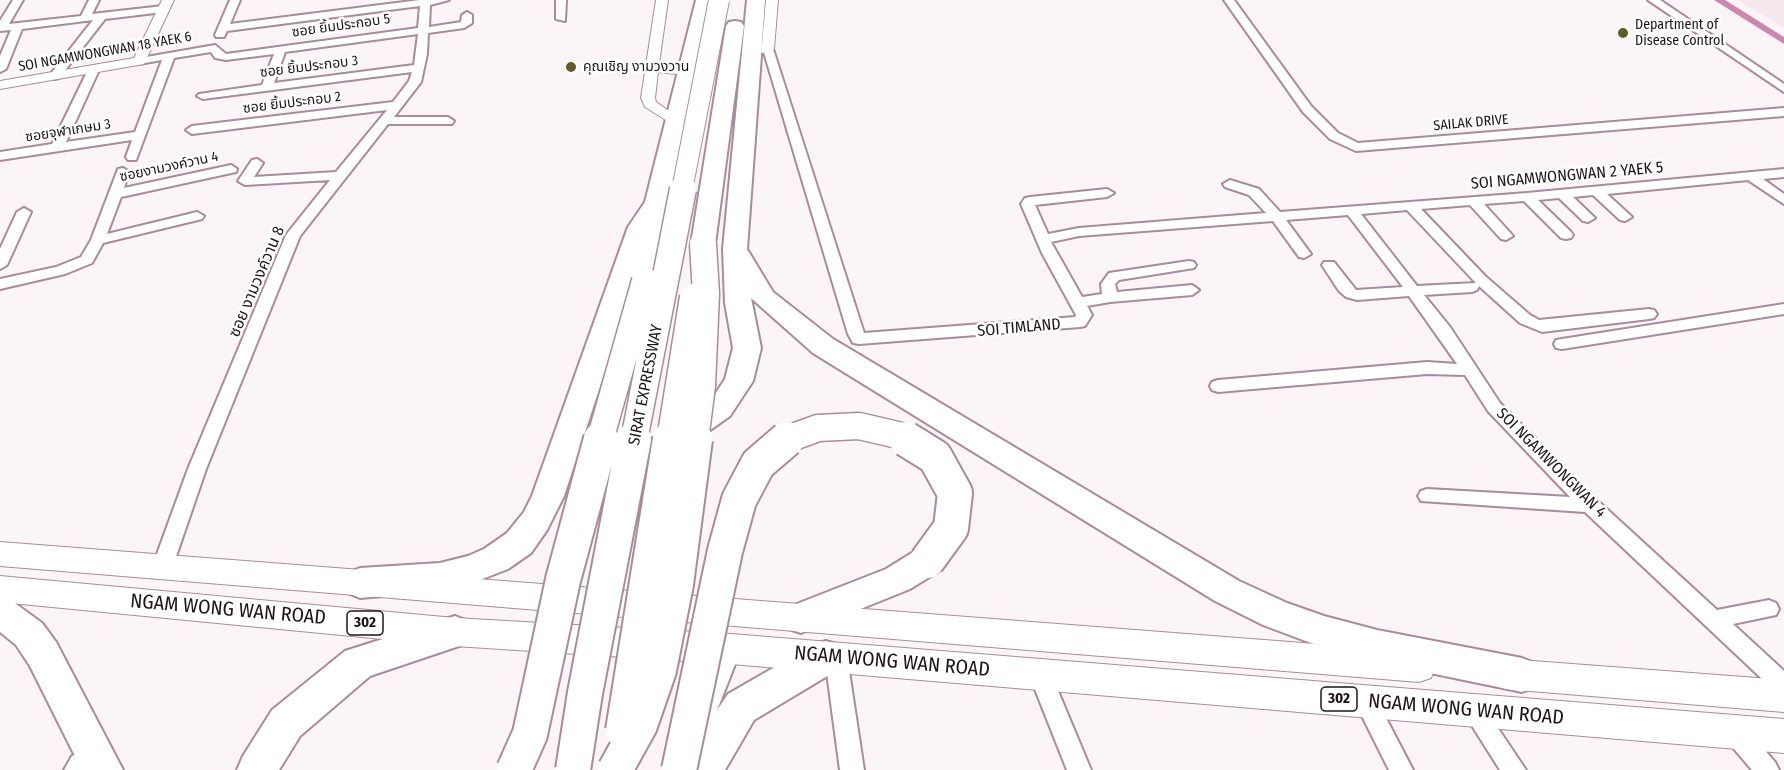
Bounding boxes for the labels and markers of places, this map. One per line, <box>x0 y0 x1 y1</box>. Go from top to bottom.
place label: Department of Disease Control <box>1635 17 1724 50</box>
marker: Department of Disease Control <box>1616 26 1630 40</box>
place label: คุณเชิญ งามวงวาน <box>583 59 689 75</box>
marker: คุณเชิญ งามวงวาน <box>564 60 578 74</box>

